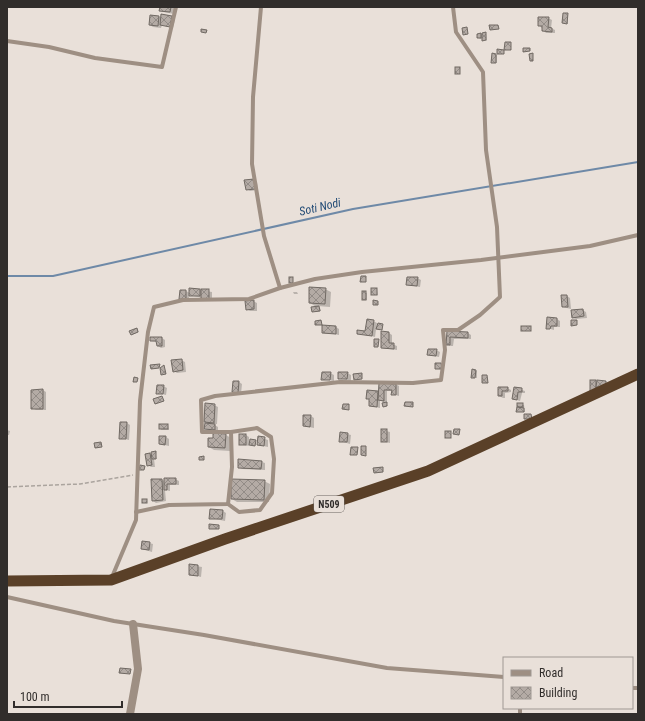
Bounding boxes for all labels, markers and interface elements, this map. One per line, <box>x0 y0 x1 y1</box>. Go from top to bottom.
water label: Soti Nodi <box>298 195 342 219</box>
road number: N509 <box>314 496 344 512</box>
legend <box>503 657 633 709</box>
text: Road <box>539 666 563 680</box>
scale bar <box>14 683 122 709</box>
text: Building <box>539 686 577 700</box>
text: 100 m <box>20 690 50 704</box>

